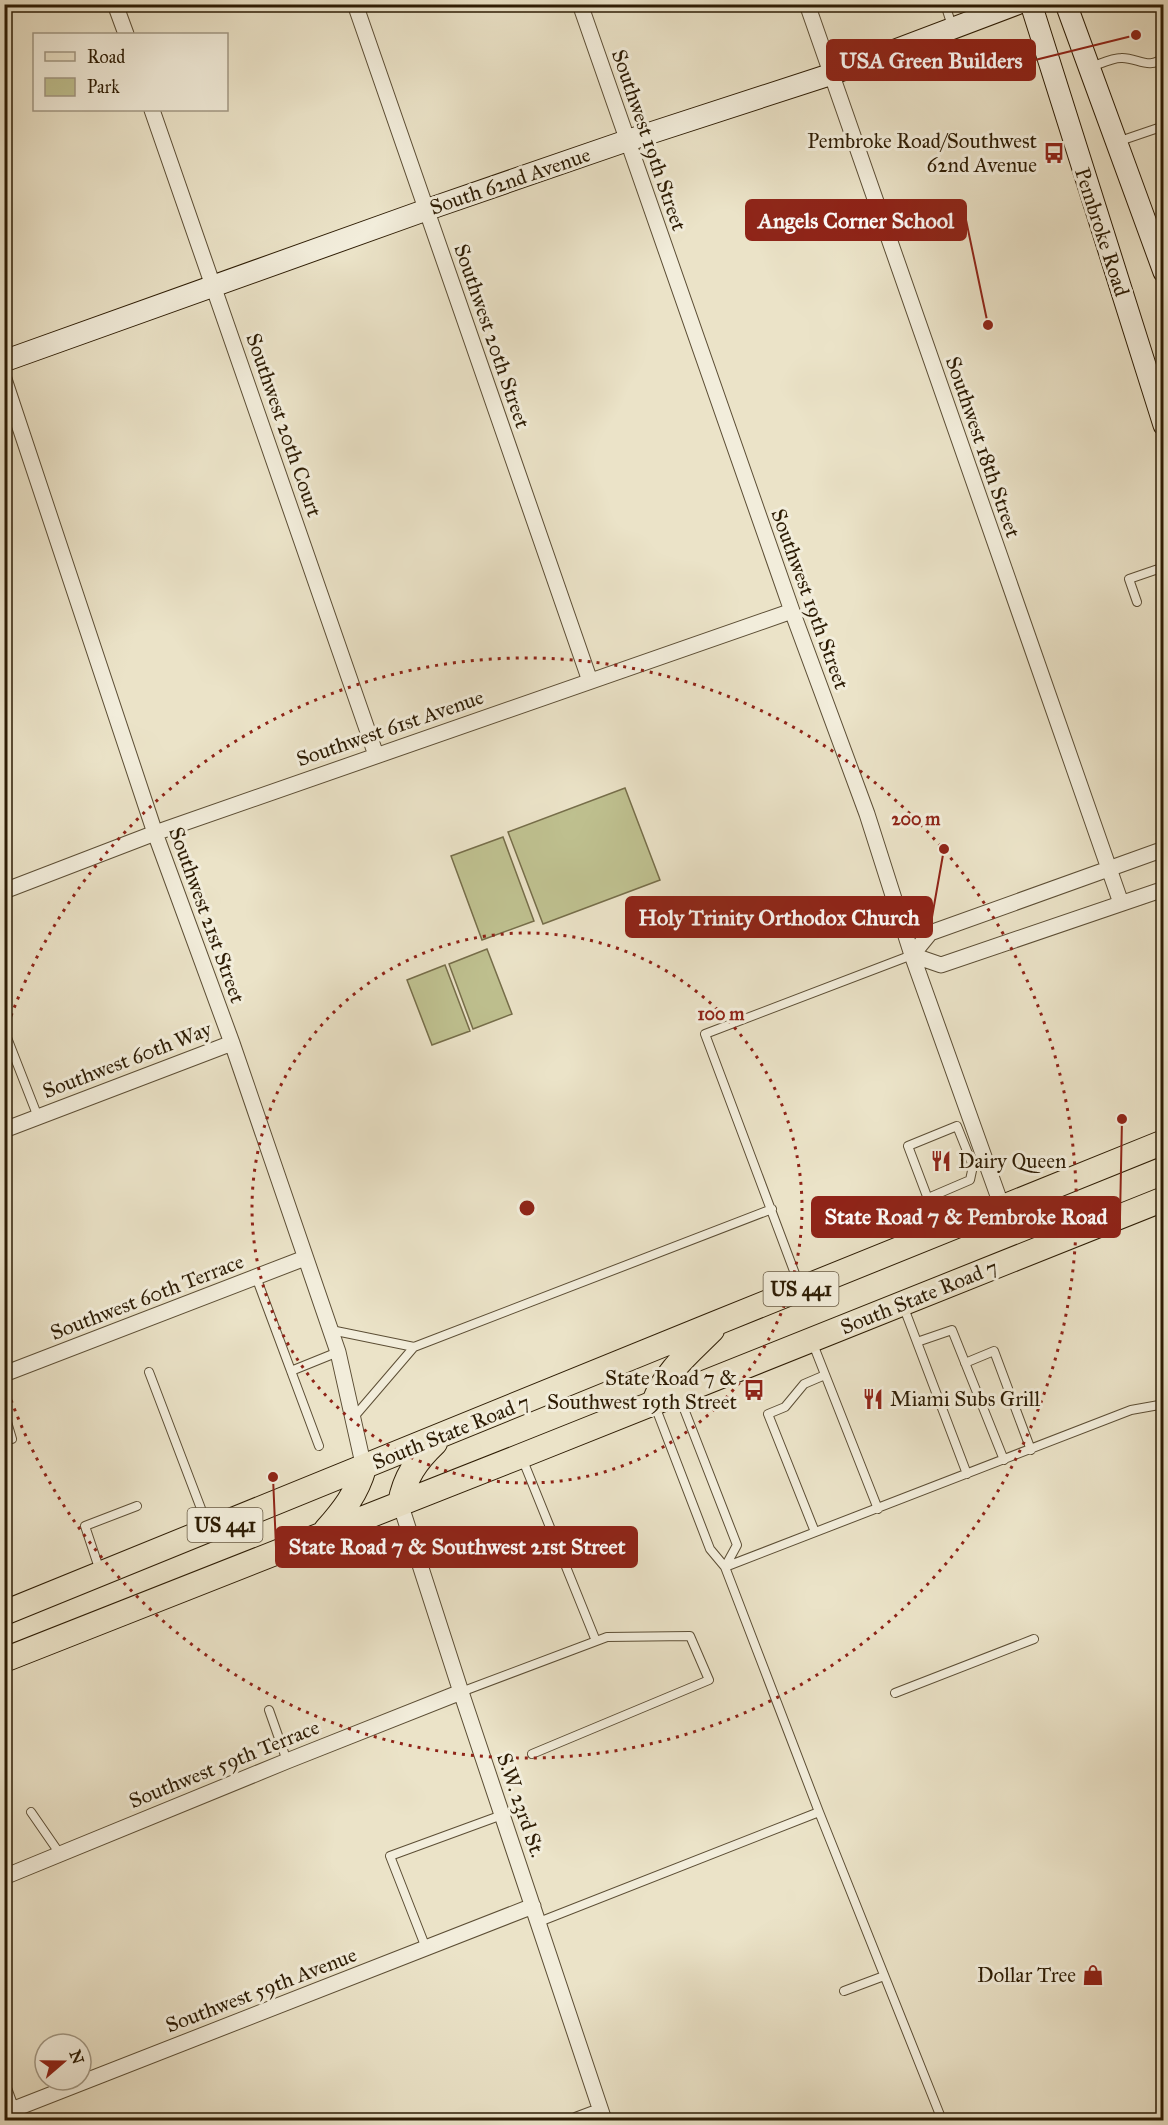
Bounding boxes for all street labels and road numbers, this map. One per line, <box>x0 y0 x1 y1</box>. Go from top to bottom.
street label: Southwest 19th Street <box>606 46 692 235</box>
street label: South 62nd Avenue <box>426 141 594 221</box>
street label: Pembroke Road <box>1069 164 1135 300</box>
street label: Southwest 20th Street <box>448 240 536 432</box>
street label: Southwest 20th Court <box>240 330 328 521</box>
street label: Southwest 18th Street <box>940 353 1026 542</box>
street label: Southwest 19th Street <box>765 505 855 693</box>
street label: Southwest 61st Avenue <box>293 684 487 772</box>
street label: Southwest 21st Street <box>163 824 251 1007</box>
street label: Southwest 60th Way <box>39 1015 216 1104</box>
street label: Southwest 60th Terrace <box>47 1248 248 1346</box>
street label: South State Road 7 <box>837 1254 1001 1340</box>
road number: US 441 <box>764 1272 838 1306</box>
street label: South State Road 7 <box>369 1389 533 1475</box>
road number: US 441 <box>188 1508 262 1542</box>
street label: Southwest 59th Terrace <box>125 1714 323 1814</box>
street label: S.W. 23rd St. <box>491 1749 551 1861</box>
street label: Southwest 59th Avenue <box>162 1941 360 2038</box>

